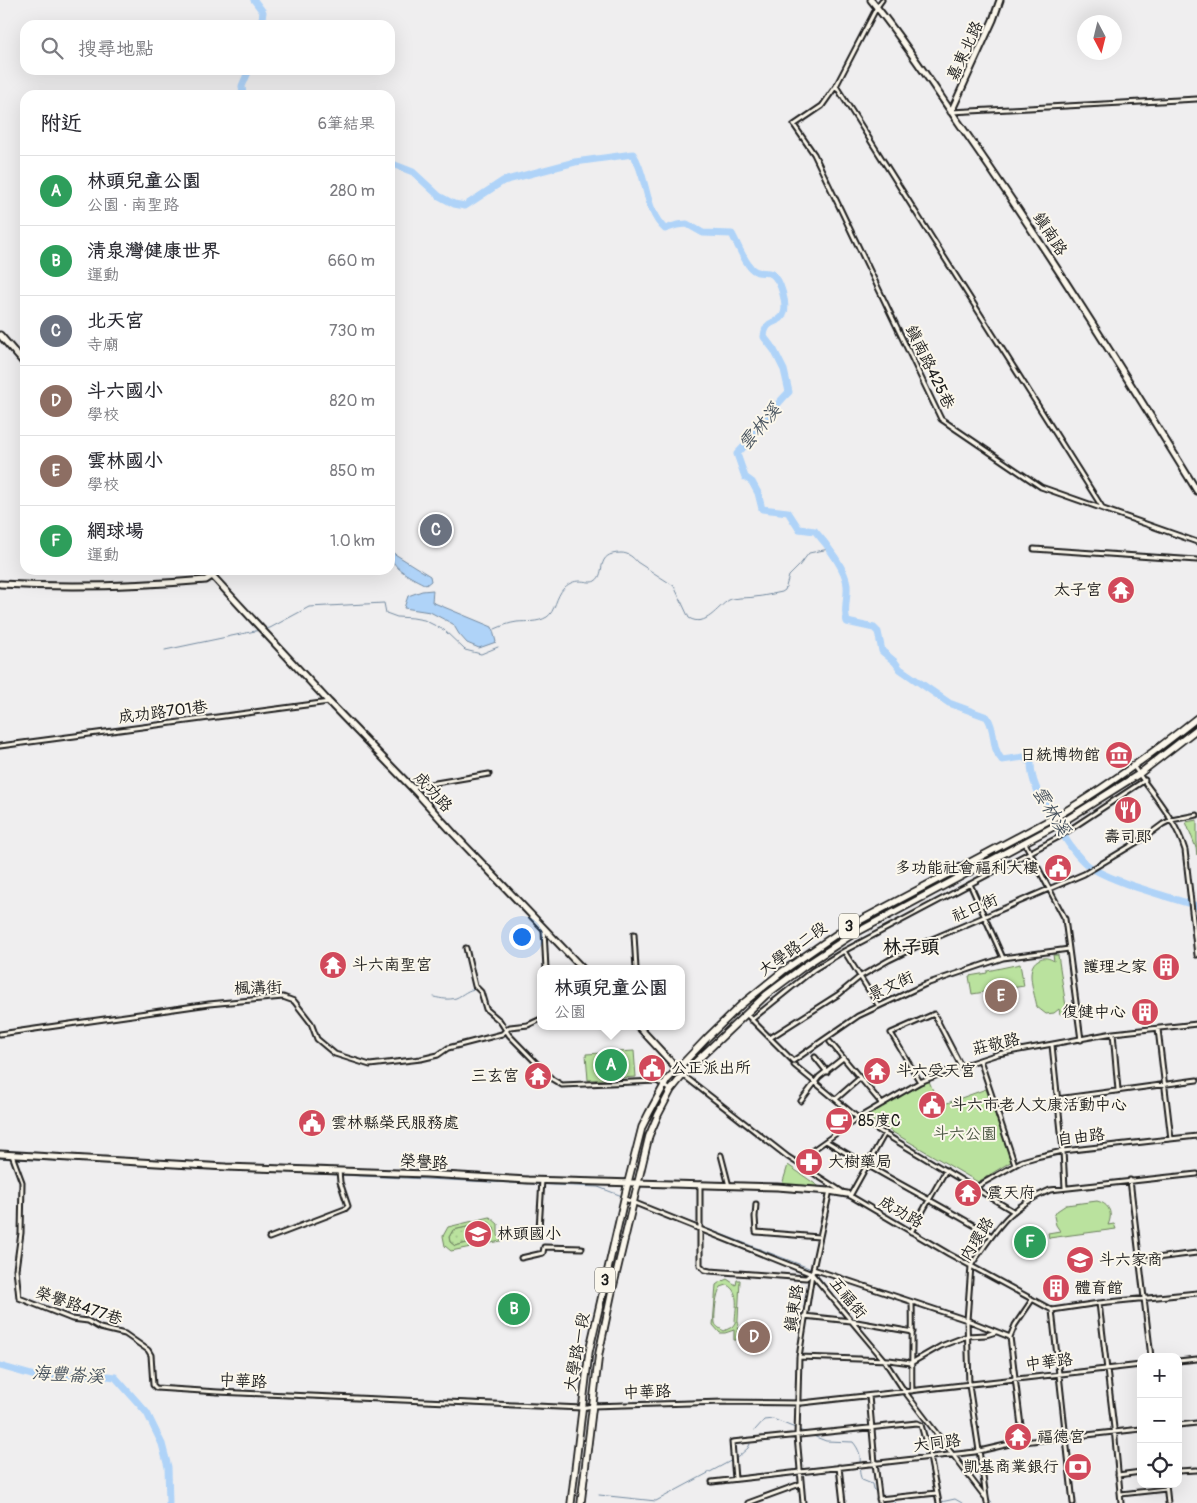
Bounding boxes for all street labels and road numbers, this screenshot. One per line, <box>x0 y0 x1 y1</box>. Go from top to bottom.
street label: 嘉東北路 <box>942 18 988 84</box>
street label: 鎮南路 <box>1029 208 1071 260</box>
street label: 鎮南路425巷 <box>901 322 959 412</box>
street label: 成功路701巷 <box>117 697 209 727</box>
street label: 成功路 <box>409 768 457 816</box>
street label: 社口街 <box>949 889 1001 927</box>
road number: 3 <box>839 914 859 938</box>
street label: 大學路二段 <box>755 917 831 981</box>
street label: 景文街 <box>865 967 917 1005</box>
street label: 楓溝街 <box>234 977 282 999</box>
street label: 莊敬路 <box>970 1029 1022 1059</box>
street label: 自由路 <box>1056 1124 1106 1150</box>
street label: 榮譽路 <box>400 1151 448 1173</box>
street label: 成功路 <box>875 1191 927 1233</box>
street label: 內環路 <box>956 1213 998 1265</box>
road number: 3 <box>595 1268 615 1292</box>
street label: 五福街 <box>825 1273 871 1323</box>
street label: 榮譽路477巷 <box>33 1283 125 1329</box>
street label: 鎮東路 <box>780 1283 808 1333</box>
street label: 大學路一段 <box>560 1311 594 1393</box>
street label: 中華路 <box>1024 1349 1074 1375</box>
street label: 中華路 <box>219 1370 267 1392</box>
street label: 中華路 <box>623 1381 671 1403</box>
street label: 大同路 <box>912 1430 962 1456</box>

